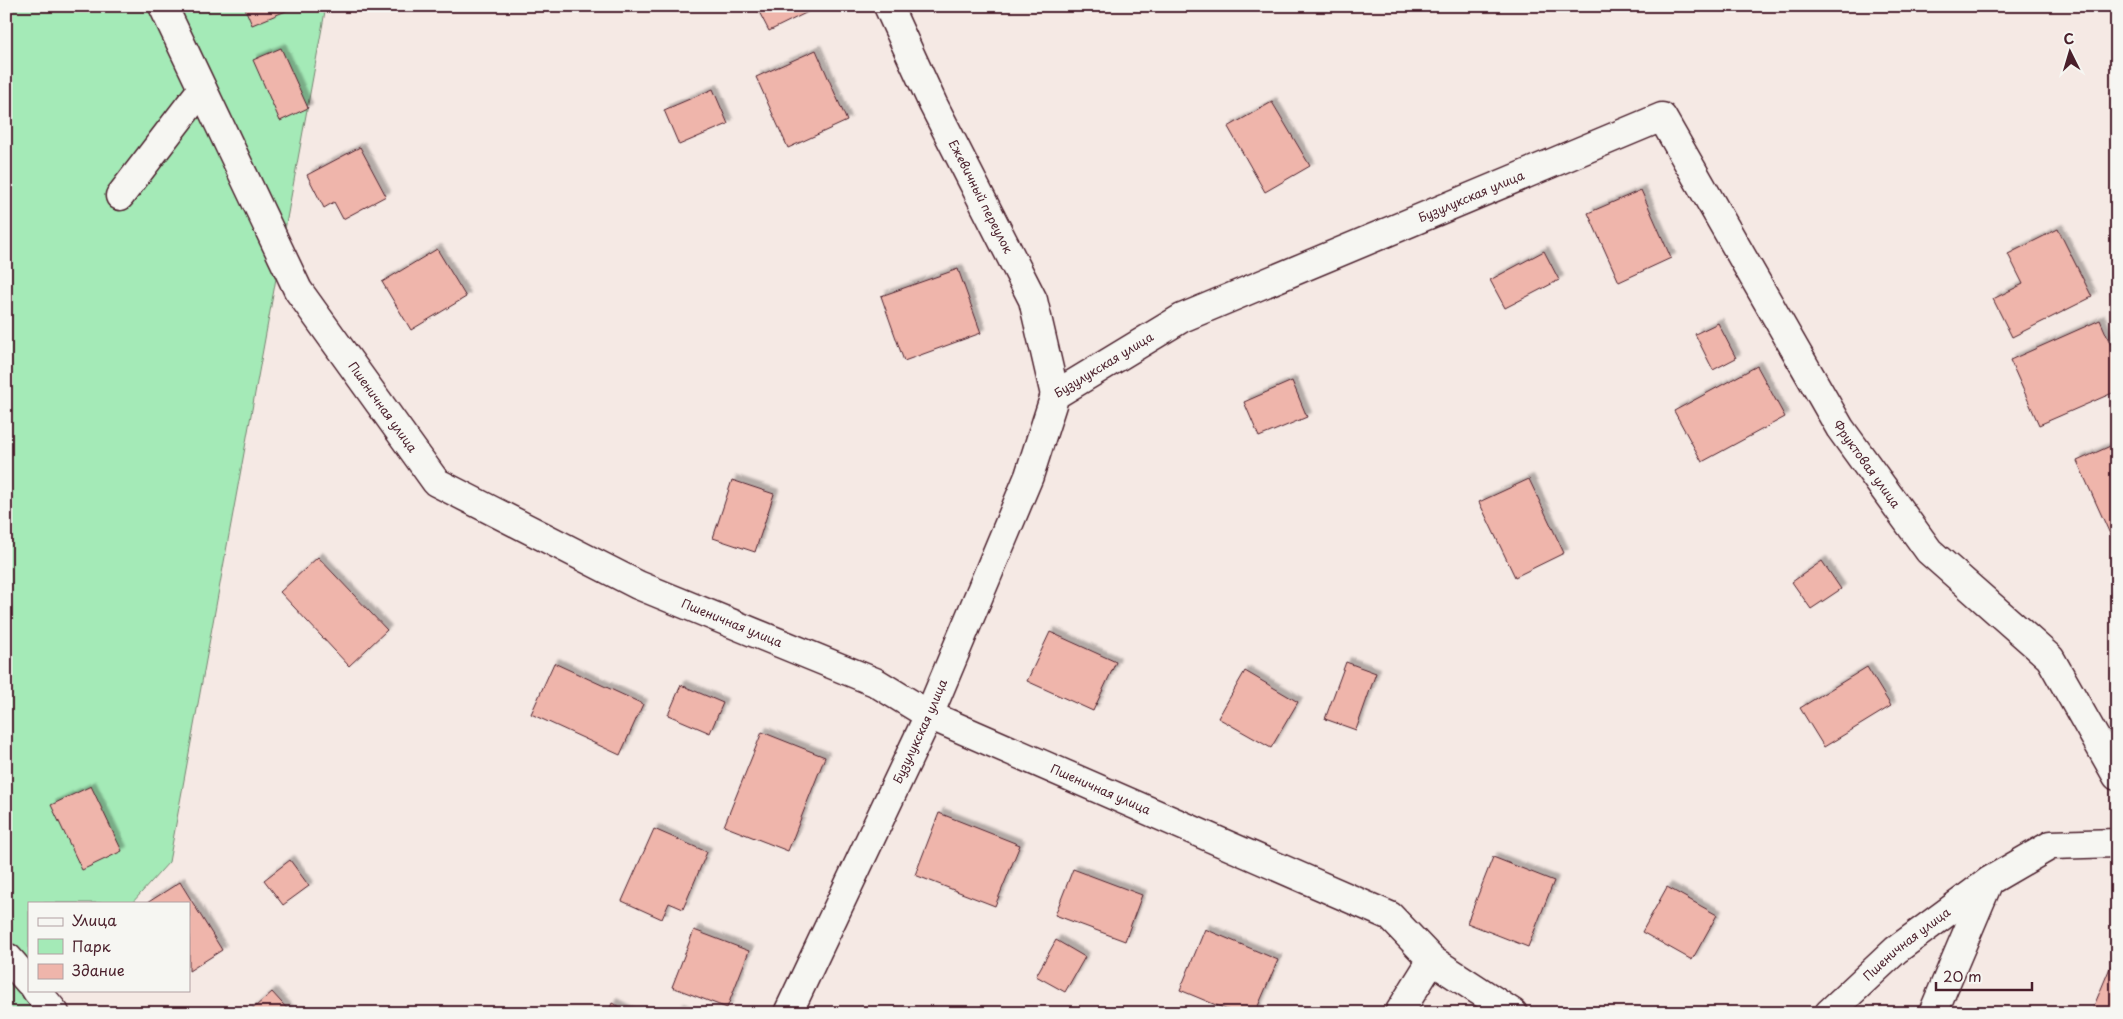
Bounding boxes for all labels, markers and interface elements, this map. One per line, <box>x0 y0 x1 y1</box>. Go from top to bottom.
north arrow <box>2046 28 2096 78</box>
text: С <box>2063 28 2075 49</box>
street label: Ежевичный переулок <box>945 136 1018 257</box>
street label: Бузулукская улица <box>1415 166 1527 226</box>
street label: Бузулукская улица <box>1050 327 1157 402</box>
street label: Пшеничная улица <box>344 358 422 456</box>
street label: Фруктовая улица <box>1829 417 1905 512</box>
street label: Пшеничная улица <box>679 594 786 651</box>
street label: Бузулукская улица <box>888 676 951 787</box>
street label: Пшеничная улица <box>1048 759 1154 819</box>
legend <box>28 902 190 992</box>
street label: Пшеничная улица <box>1859 903 1954 984</box>
text: Улица <box>72 908 117 931</box>
text: Парк <box>72 934 111 957</box>
text: Здание <box>72 958 125 981</box>
scale bar <box>1936 959 2032 991</box>
text: 20 m <box>1943 964 1982 987</box>

